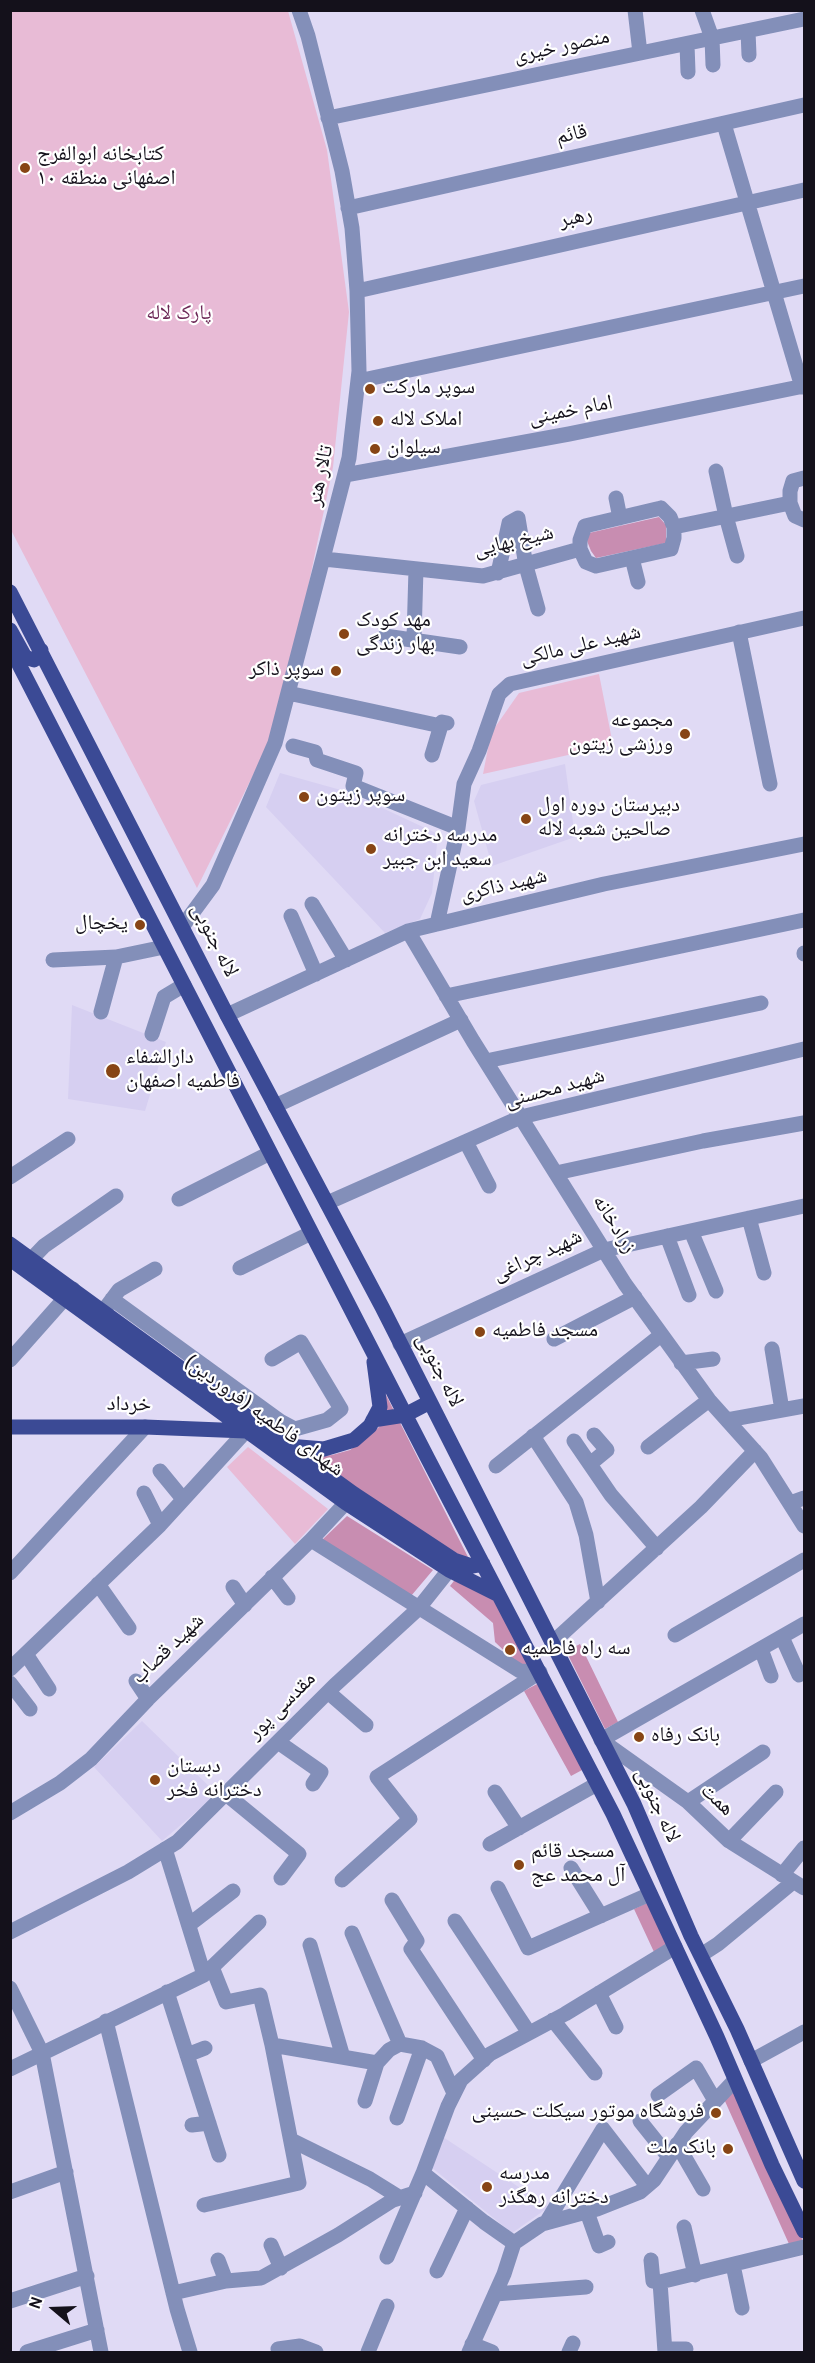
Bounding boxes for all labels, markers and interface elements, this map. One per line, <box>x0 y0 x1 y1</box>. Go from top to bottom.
street label: منصور خیری <box>512 26 612 70</box>
street label: قائم <box>554 120 590 152</box>
place label: کتابخانه ابوالفرج اصفهانی منطقه ۱۰ <box>37 143 175 193</box>
marker: کتابخانه ابوالفرج اصفهانی منطقه ۱۰ <box>18 161 32 175</box>
street label: رهبر <box>557 203 595 235</box>
park label: پارک لاله <box>146 302 212 328</box>
place label: سوپر مارکت <box>382 376 475 402</box>
marker: سوپر مارکت <box>363 382 377 396</box>
street label: امام خمینی <box>527 391 615 433</box>
place label: املاک لاله <box>390 408 462 434</box>
marker: املاک لاله <box>371 414 385 428</box>
place label: سیلوان <box>387 436 441 462</box>
marker: سیلوان <box>368 442 382 456</box>
street label: تالار هنر <box>303 443 341 509</box>
street label: شیخ بهایی <box>472 522 556 564</box>
place label: مهد کودک بهار زندگی <box>356 609 435 659</box>
street label: شهید علی مالکی <box>518 621 644 673</box>
marker: مهد کودک بهار زندگی <box>337 627 351 641</box>
place label: سوپر ذاکر <box>249 658 324 684</box>
marker: سوپر ذاکر <box>329 664 343 678</box>
place label: مجموعه ورزشی زیتون <box>569 709 673 759</box>
marker: مجموعه ورزشی زیتون <box>678 727 692 741</box>
place label: سوپر زیتون <box>316 784 405 810</box>
marker: سوپر زیتون <box>297 790 311 804</box>
place label: دبیرستان دوره اول صالحین شعبه لاله <box>538 794 680 844</box>
marker: دبیرستان دوره اول صالحین شعبه لاله <box>519 812 533 826</box>
place label: مدرسه دخترانه سعید ابن جبیر <box>383 824 497 874</box>
marker: مدرسه دخترانه سعید ابن جبیر <box>364 842 378 856</box>
street label: شهید ذاکری <box>458 865 550 909</box>
street label: لاله جنوبی <box>184 900 242 982</box>
place label: یخچال <box>75 912 128 938</box>
marker: یخچال <box>133 918 147 932</box>
place label: دارالشفاء فاطمیه اصفهان <box>126 1046 240 1096</box>
marker: دارالشفاء فاطمیه اصفهان <box>104 1062 122 1080</box>
street label: شهید محسنی <box>502 1065 608 1115</box>
street label: زرادخانه <box>585 1191 641 1259</box>
street label: شهید چراغی <box>489 1225 587 1289</box>
place label: مسجد فاطمیه <box>492 1319 598 1345</box>
marker: مسجد فاطمیه <box>473 1325 487 1339</box>
street label: لاله جنوبی <box>409 1330 467 1412</box>
street label: شهدای فاطمیه (فروردین) <box>178 1351 348 1483</box>
street label: خرداد <box>107 1393 151 1419</box>
street label: شهید قصاب <box>128 1609 210 1691</box>
place label: سه راه فاطمیه <box>522 1637 631 1663</box>
marker: سه راه فاطمیه <box>503 1643 517 1657</box>
street label: مقدسی پور <box>244 1668 322 1746</box>
place label: بانک رفاه <box>651 1724 720 1750</box>
marker: بانک رفاه <box>632 1730 646 1744</box>
place label: دبستان دخترانه فخر <box>167 1755 262 1805</box>
street label: لاله جنوبی <box>628 1765 684 1847</box>
marker: دبستان دخترانه فخر <box>148 1773 162 1787</box>
street label: همت <box>694 1779 738 1823</box>
place label: مسجد قائم آل محمد عج <box>531 1840 625 1890</box>
marker: مسجد قائم آل محمد عج <box>512 1858 526 1872</box>
place label: فروشگاه موتور سیکلت حسینی <box>471 2100 704 2126</box>
marker: فروشگاه موتور سیکلت حسینی <box>709 2106 723 2120</box>
place label: بانک ملت <box>646 2136 716 2162</box>
marker: بانک ملت <box>721 2142 735 2156</box>
place label: مدرسه دخترانه رهگذر <box>499 2162 609 2212</box>
marker: مدرسه دخترانه رهگذر <box>480 2180 494 2194</box>
north arrow <box>24 2279 84 2339</box>
text: N <box>26 2294 48 2312</box>

